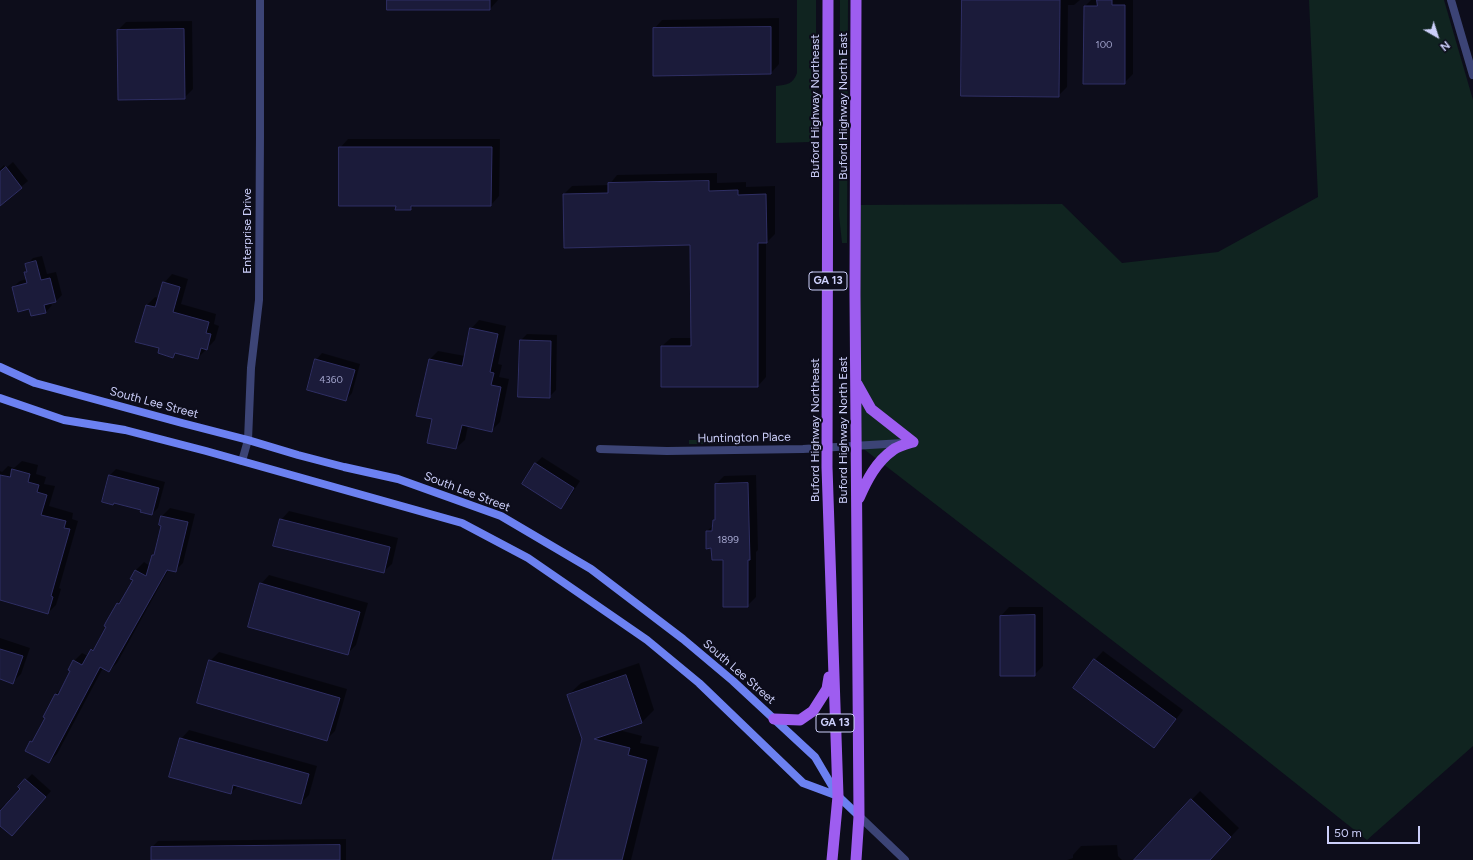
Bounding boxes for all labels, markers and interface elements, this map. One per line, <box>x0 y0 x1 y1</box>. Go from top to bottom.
north arrow <box>1417 16 1457 56</box>
street label: Buford Highway North East <box>836 32 850 180</box>
street label: Buford Highway Northeast <box>808 34 822 178</box>
text: N <box>1437 38 1452 53</box>
house number: 100 <box>1096 39 1112 51</box>
street label: Enterprise Drive <box>240 188 254 274</box>
road number: GA 13 <box>809 272 847 290</box>
street label: Buford Highway North East <box>836 356 850 504</box>
street label: Buford Highway Northeast <box>808 358 822 502</box>
house number: 4360 <box>319 374 343 386</box>
street label: South Lee Street <box>108 384 200 422</box>
street label: Huntington Place <box>697 430 791 446</box>
street label: South Lee Street <box>422 469 512 515</box>
house number: 1899 <box>717 534 739 546</box>
street label: South Lee Street <box>700 637 778 707</box>
road number: GA 13 <box>816 714 854 732</box>
scale bar <box>1329 818 1422 844</box>
text: 50 m <box>1334 826 1362 840</box>

